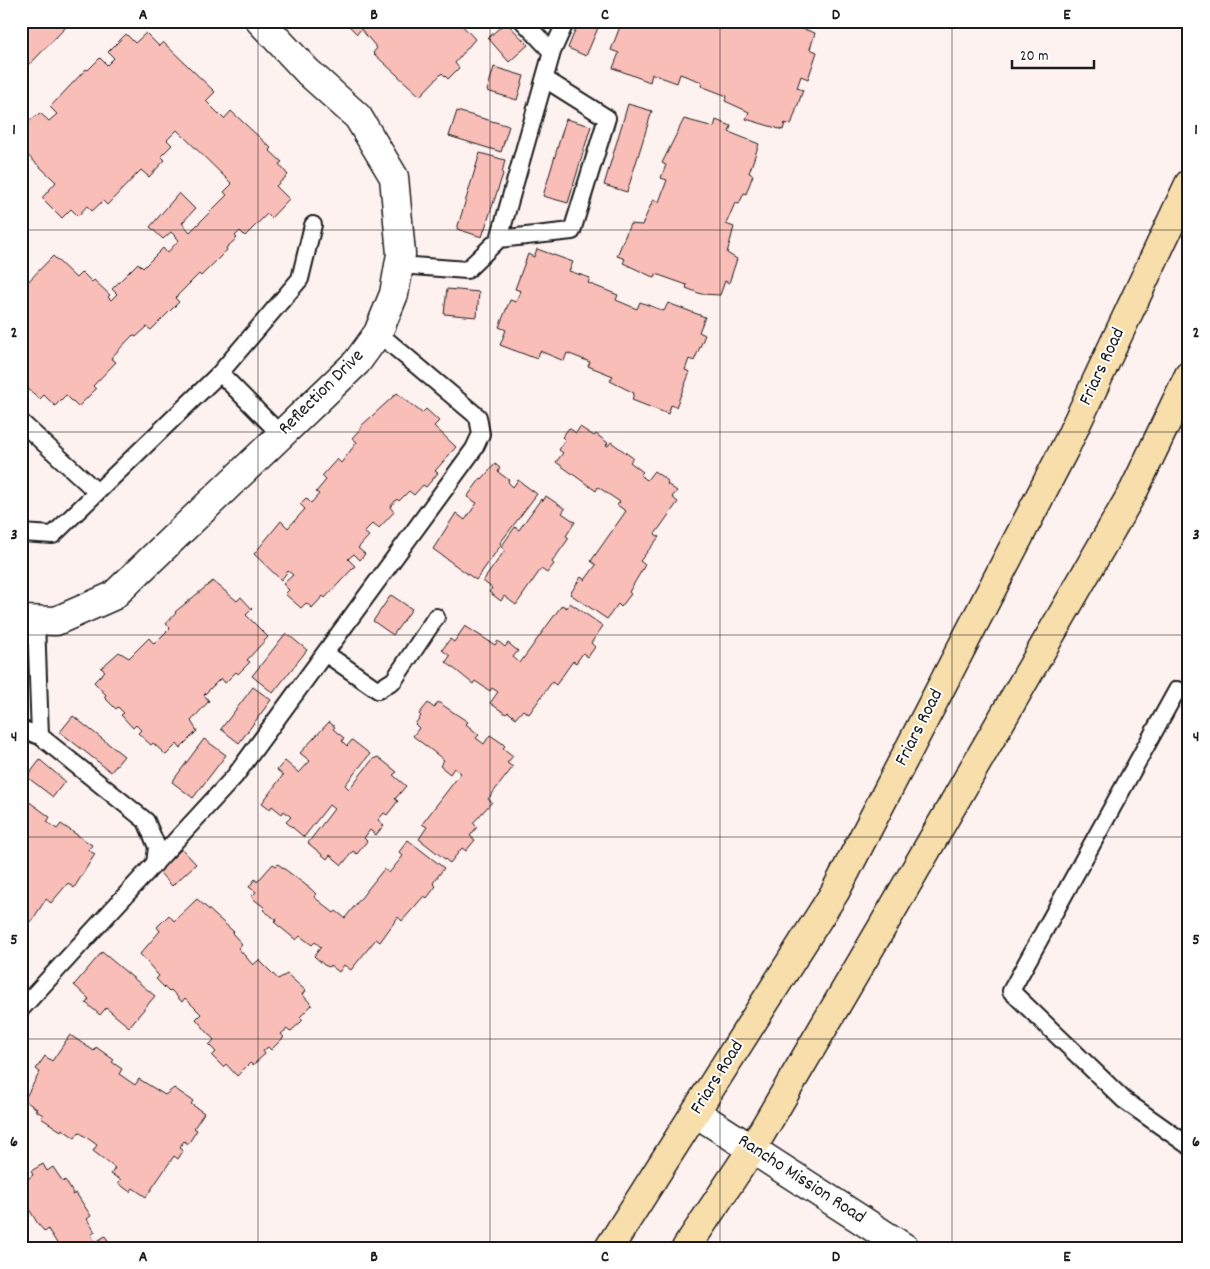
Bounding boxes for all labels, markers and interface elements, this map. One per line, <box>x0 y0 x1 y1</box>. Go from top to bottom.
text: A <box>139 4 148 27</box>
text: B <box>370 4 378 27</box>
text: C <box>601 4 609 27</box>
text: D <box>832 4 841 27</box>
text: E <box>1063 4 1071 27</box>
scale bar <box>1012 38 1095 70</box>
text: 20 m <box>1020 46 1048 68</box>
text: 1 <box>12 119 16 142</box>
text: 1 <box>1194 119 1198 142</box>
text: 2 <box>11 322 18 345</box>
text: 2 <box>1193 322 1200 345</box>
street label: Friars Road <box>1073 324 1133 410</box>
street label: Reflection Drive <box>273 344 371 442</box>
text: 3 <box>10 524 18 547</box>
text: 3 <box>1192 524 1200 547</box>
street label: Friars Road <box>889 685 951 771</box>
text: 4 <box>11 726 17 749</box>
text: 4 <box>1193 726 1199 749</box>
text: 5 <box>10 929 18 952</box>
text: 5 <box>1192 929 1200 952</box>
street label: Friars Road <box>685 1036 751 1120</box>
street label: Rancho Mission Road <box>732 1129 870 1231</box>
text: 6 <box>10 1131 18 1154</box>
text: 6 <box>1192 1131 1200 1154</box>
text: A <box>139 1246 148 1269</box>
text: B <box>370 1246 378 1269</box>
text: C <box>601 1246 609 1269</box>
text: D <box>832 1246 841 1269</box>
text: E <box>1063 1246 1071 1269</box>

